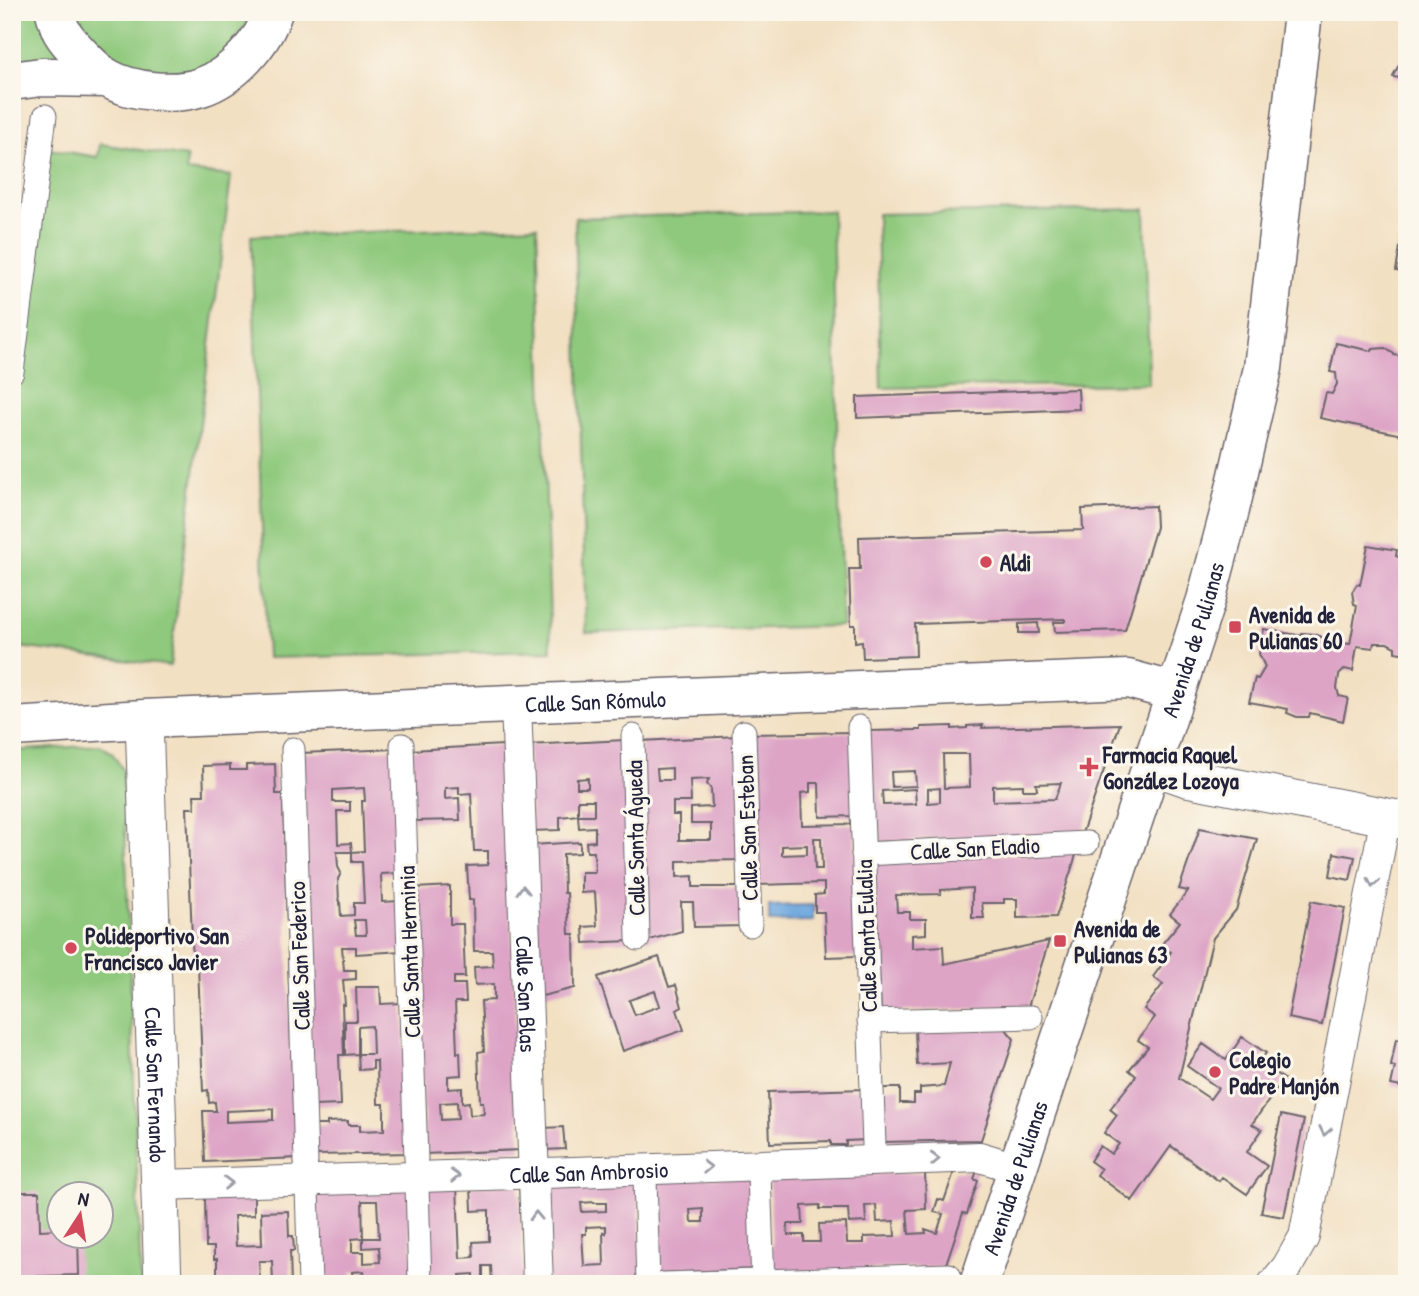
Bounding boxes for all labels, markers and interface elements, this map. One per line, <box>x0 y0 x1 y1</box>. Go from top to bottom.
place label: Aldi <box>1000 547 1031 578</box>
marker: Aldi <box>978 554 994 570</box>
street label: Avenida de Pulianas <box>1153 558 1231 721</box>
place label: Avenida de Pulianas 60 <box>1249 599 1343 656</box>
marker: Avenida de Pulianas 60 <box>1227 619 1243 635</box>
street label: Calle San Rómulo <box>524 682 667 719</box>
place label: Farmacia Raquel González Lozoya <box>1102 739 1239 797</box>
street label: Calle San Esteban <box>729 754 765 902</box>
marker: Farmacia Raquel González Lozoya <box>1081 759 1097 775</box>
street label: Calle Santa Águeda <box>618 760 652 916</box>
street label: Calle San Eladio <box>909 829 1041 867</box>
street label: Calle Santa Eulalia <box>848 859 884 1013</box>
street label: Calle Santa Herminia <box>391 865 427 1039</box>
one-way arrow <box>1366 877 1381 889</box>
street label: Calle San Federico <box>281 881 317 1031</box>
one-way arrow <box>516 885 531 896</box>
place label: Avenida de Pulianas 63 <box>1074 913 1168 970</box>
place label: Polideportivo San Francisco Javier <box>84 920 230 977</box>
marker: Avenida de Pulianas 63 <box>1052 933 1068 949</box>
street label: Calle San Blas <box>509 935 545 1053</box>
marker: Polideportivo San Francisco Javier <box>63 940 79 956</box>
street label: Calle San Fernando <box>138 1006 174 1163</box>
place label: Colegio Padre Manjón <box>1229 1044 1340 1101</box>
marker: Colegio Padre Manjón <box>1207 1064 1223 1080</box>
street label: Avenida de Pulianas <box>974 1096 1055 1259</box>
one-way arrow <box>1318 1125 1333 1137</box>
one-way arrow <box>930 1151 940 1167</box>
street label: Calle San Ambrosio <box>509 1153 669 1190</box>
one-way arrow <box>702 1160 713 1175</box>
one-way arrow <box>451 1168 461 1184</box>
one-way arrow <box>223 1175 234 1191</box>
north arrow <box>46 1180 116 1250</box>
text: N <box>76 1185 91 1212</box>
one-way arrow <box>528 1210 543 1221</box>

